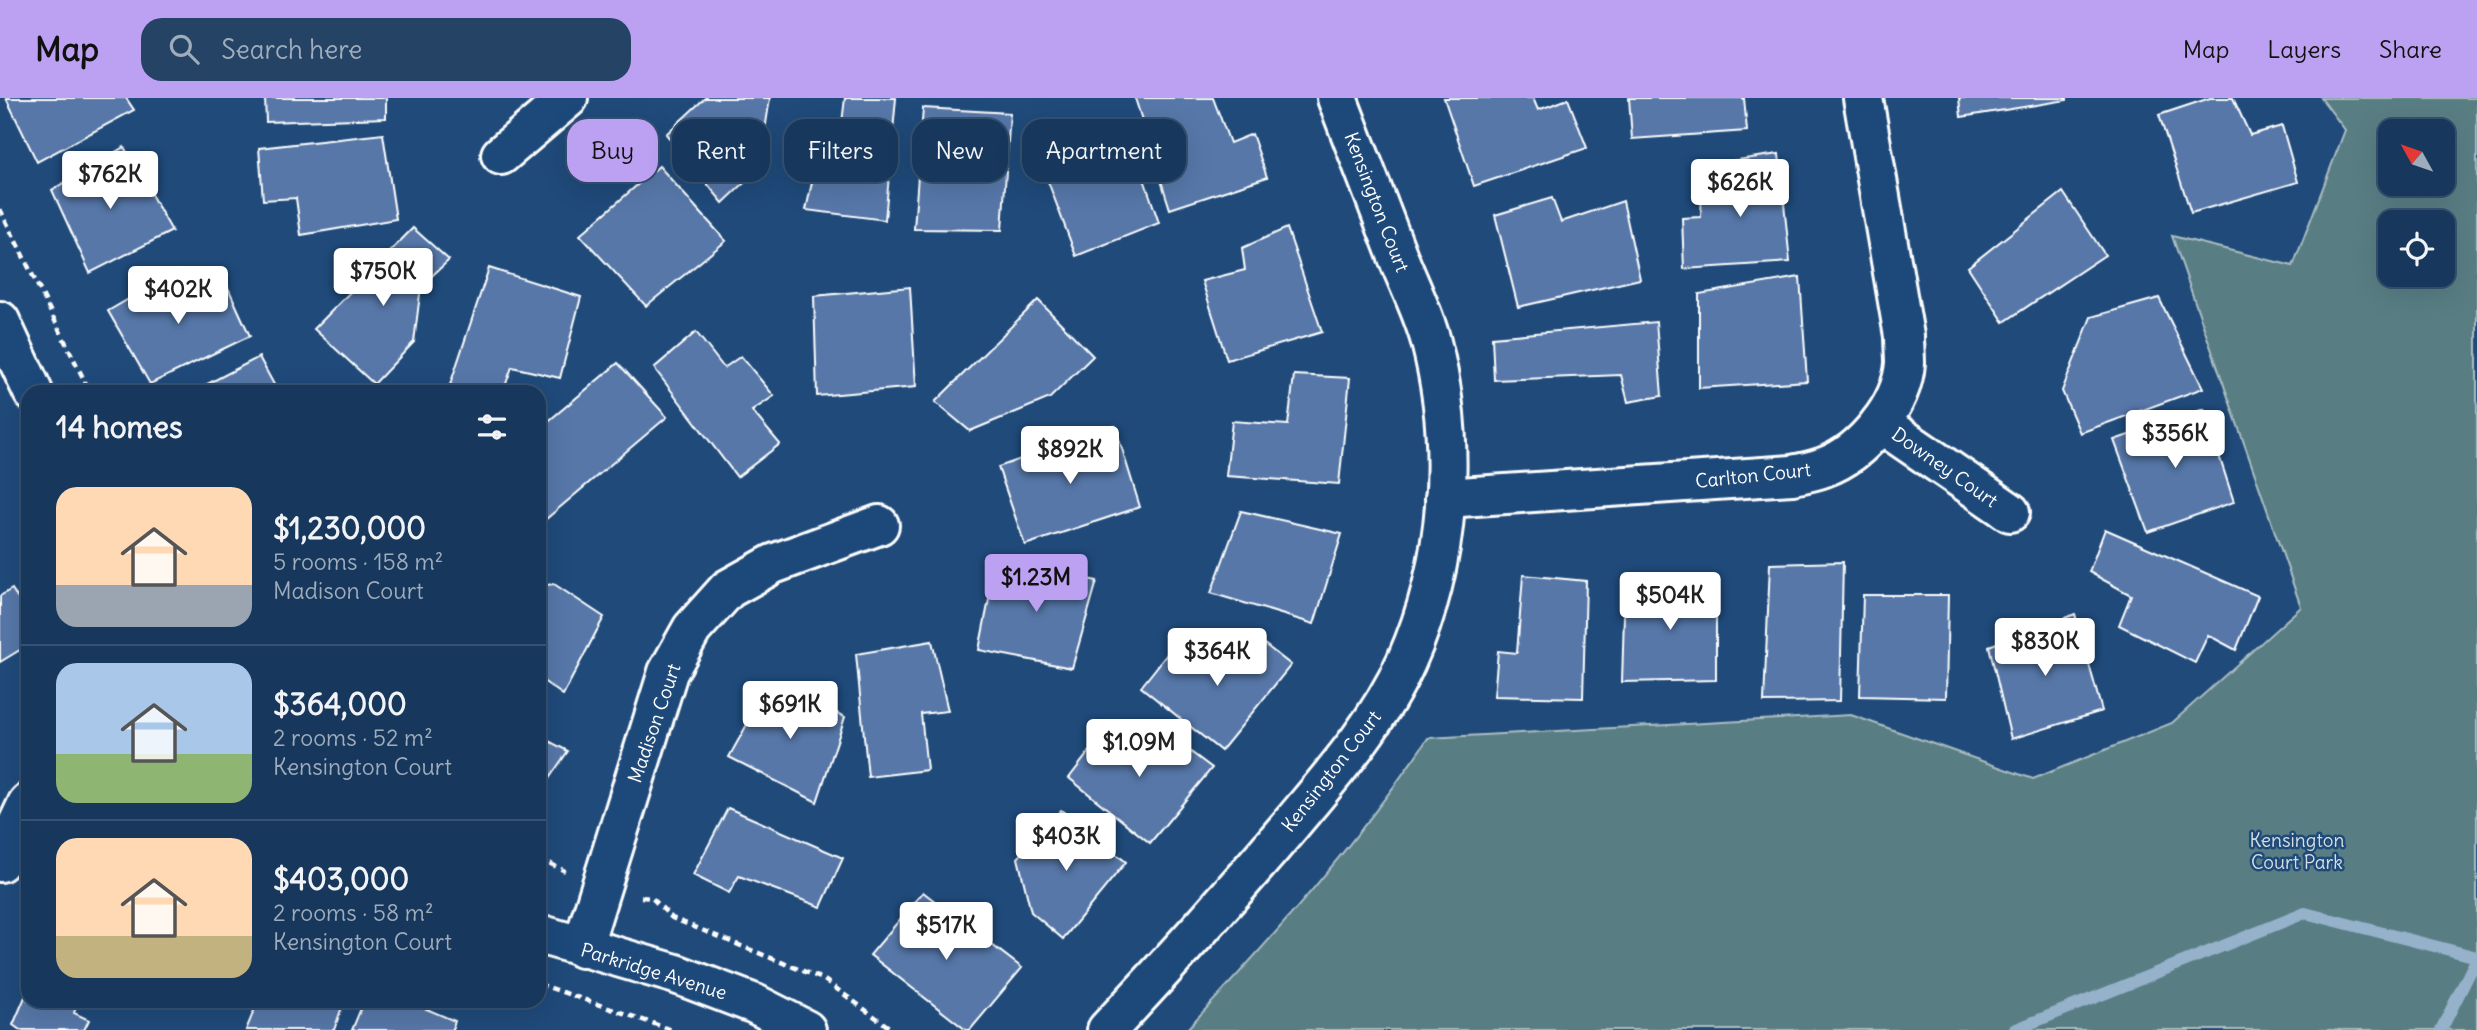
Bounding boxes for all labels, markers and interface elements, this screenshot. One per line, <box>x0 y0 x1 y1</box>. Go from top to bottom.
search box <box>141 18 631 81</box>
text: Map <box>35 28 99 70</box>
icon: search <box>165 30 203 68</box>
text: Search here <box>221 33 362 66</box>
text: Map <box>2183 34 2229 64</box>
text: Layers <box>2267 34 2341 64</box>
text: Share <box>2379 34 2442 64</box>
chip: Buy <box>567 119 658 182</box>
chip: Rent <box>672 119 770 182</box>
chip: Filters <box>784 119 898 182</box>
chip: New <box>912 119 1008 182</box>
chip: Apartment <box>1022 119 1186 182</box>
north arrow <box>2378 119 2455 196</box>
map controls <box>2378 119 2455 287</box>
street label: Kensington Court <box>1339 129 1415 275</box>
pin: $762K <box>61 152 159 211</box>
text: $762K <box>78 159 142 188</box>
pin: $626K <box>1691 159 1789 219</box>
text: $626K <box>1707 167 1773 196</box>
button: locate <box>2378 210 2455 287</box>
pin: $750K <box>334 248 432 308</box>
text: $750K <box>350 256 416 285</box>
pin: $402K <box>129 266 227 326</box>
text: $402K <box>144 274 212 303</box>
text: 14 homes <box>56 408 183 446</box>
icon: filters <box>473 408 511 446</box>
pin: $356K <box>2126 410 2224 470</box>
text: $356K <box>2142 418 2208 447</box>
street label: Downey Court <box>1887 422 2003 512</box>
pin: $892K <box>1021 426 1119 486</box>
text: $892K <box>1037 434 1103 463</box>
street label: Carlton Court <box>1694 457 1812 493</box>
text: $1,230,000 <box>273 509 426 547</box>
icon: home <box>112 515 196 599</box>
text: 5 rooms · 158 m² <box>273 547 443 576</box>
pin: $1.23M <box>979 554 1093 614</box>
text: $1.23M <box>1001 562 1071 591</box>
pin: $504K <box>1621 573 1719 632</box>
text: Madison Court <box>273 576 424 605</box>
text: $504K <box>1636 580 1704 609</box>
pin: $830K <box>1996 618 2094 678</box>
text: $830K <box>2011 626 2079 655</box>
pin: $364K <box>1168 628 1266 688</box>
text: $364K <box>1184 636 1250 665</box>
street label: Madison Court <box>622 660 686 786</box>
pin: $691K <box>741 682 839 741</box>
text: $364,000 <box>273 685 407 723</box>
text: $691K <box>759 689 821 718</box>
icon: home <box>112 691 196 775</box>
street label: Kensington Court <box>1276 705 1386 837</box>
pin: $1.09M <box>1082 720 1196 779</box>
text: 2 rooms · 52 m² <box>273 723 433 752</box>
text: $1.09M <box>1102 727 1176 756</box>
text: Kensington Court <box>273 752 452 781</box>
pin: $403K <box>1017 814 1115 873</box>
text: $403K <box>1032 821 1100 850</box>
park label: Kensington Court Park <box>2249 828 2345 874</box>
text: $403,000 <box>273 860 409 898</box>
icon: home <box>112 866 196 950</box>
text: 2 rooms · 58 m² <box>273 898 434 927</box>
pin: $517K <box>897 902 995 962</box>
text: $517K <box>916 910 976 939</box>
text: Kensington Court <box>273 927 452 956</box>
street label: Parkridge Avenue <box>578 937 730 1005</box>

